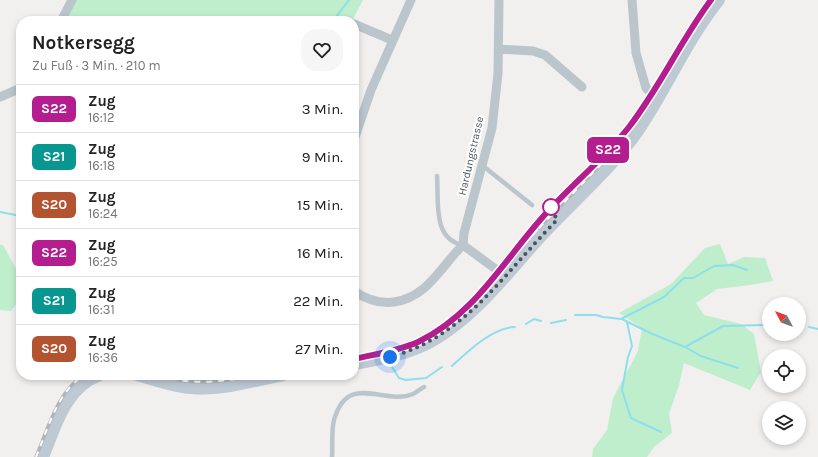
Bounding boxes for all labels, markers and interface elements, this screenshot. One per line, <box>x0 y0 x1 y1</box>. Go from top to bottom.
button: heart <box>301 29 343 71</box>
text: Notkersegg <box>32 32 135 54</box>
text: Zu Fuß · 3 Min. · 210 m <box>32 58 161 73</box>
text: Zug <box>88 92 116 110</box>
text: S22 <box>41 100 67 117</box>
text: 3 Min. <box>302 100 343 118</box>
text: 16:12 <box>88 110 115 125</box>
street label: Hardungstrasse <box>456 115 486 197</box>
line badge: S22 <box>585 137 631 163</box>
text: Zug <box>88 140 116 158</box>
text: S22 <box>595 141 621 158</box>
text: S21 <box>43 148 65 165</box>
text: 9 Min. <box>302 148 343 166</box>
text: 16:18 <box>88 158 115 173</box>
text: Zug <box>88 188 116 206</box>
text: S20 <box>41 196 67 213</box>
text: 15 Min. <box>297 196 343 214</box>
unlabelled marker <box>542 198 560 216</box>
text: 16:24 <box>88 206 118 221</box>
text: Zug <box>88 236 116 254</box>
text: S22 <box>41 244 67 261</box>
text: 16 Min. <box>297 244 343 262</box>
text: 16:25 <box>88 254 118 269</box>
text: Zug <box>88 284 116 302</box>
text: S21 <box>43 292 65 309</box>
text: 22 Min. <box>293 292 343 310</box>
north arrow <box>762 297 806 341</box>
map controls <box>762 297 806 445</box>
text: 16:31 <box>88 302 115 317</box>
text: Zug <box>88 332 116 350</box>
text: S20 <box>41 340 67 357</box>
text: 27 Min. <box>295 340 343 358</box>
your location <box>380 347 400 367</box>
button: locate <box>762 349 806 393</box>
text: 16:36 <box>88 350 118 365</box>
button: layers <box>762 401 806 445</box>

